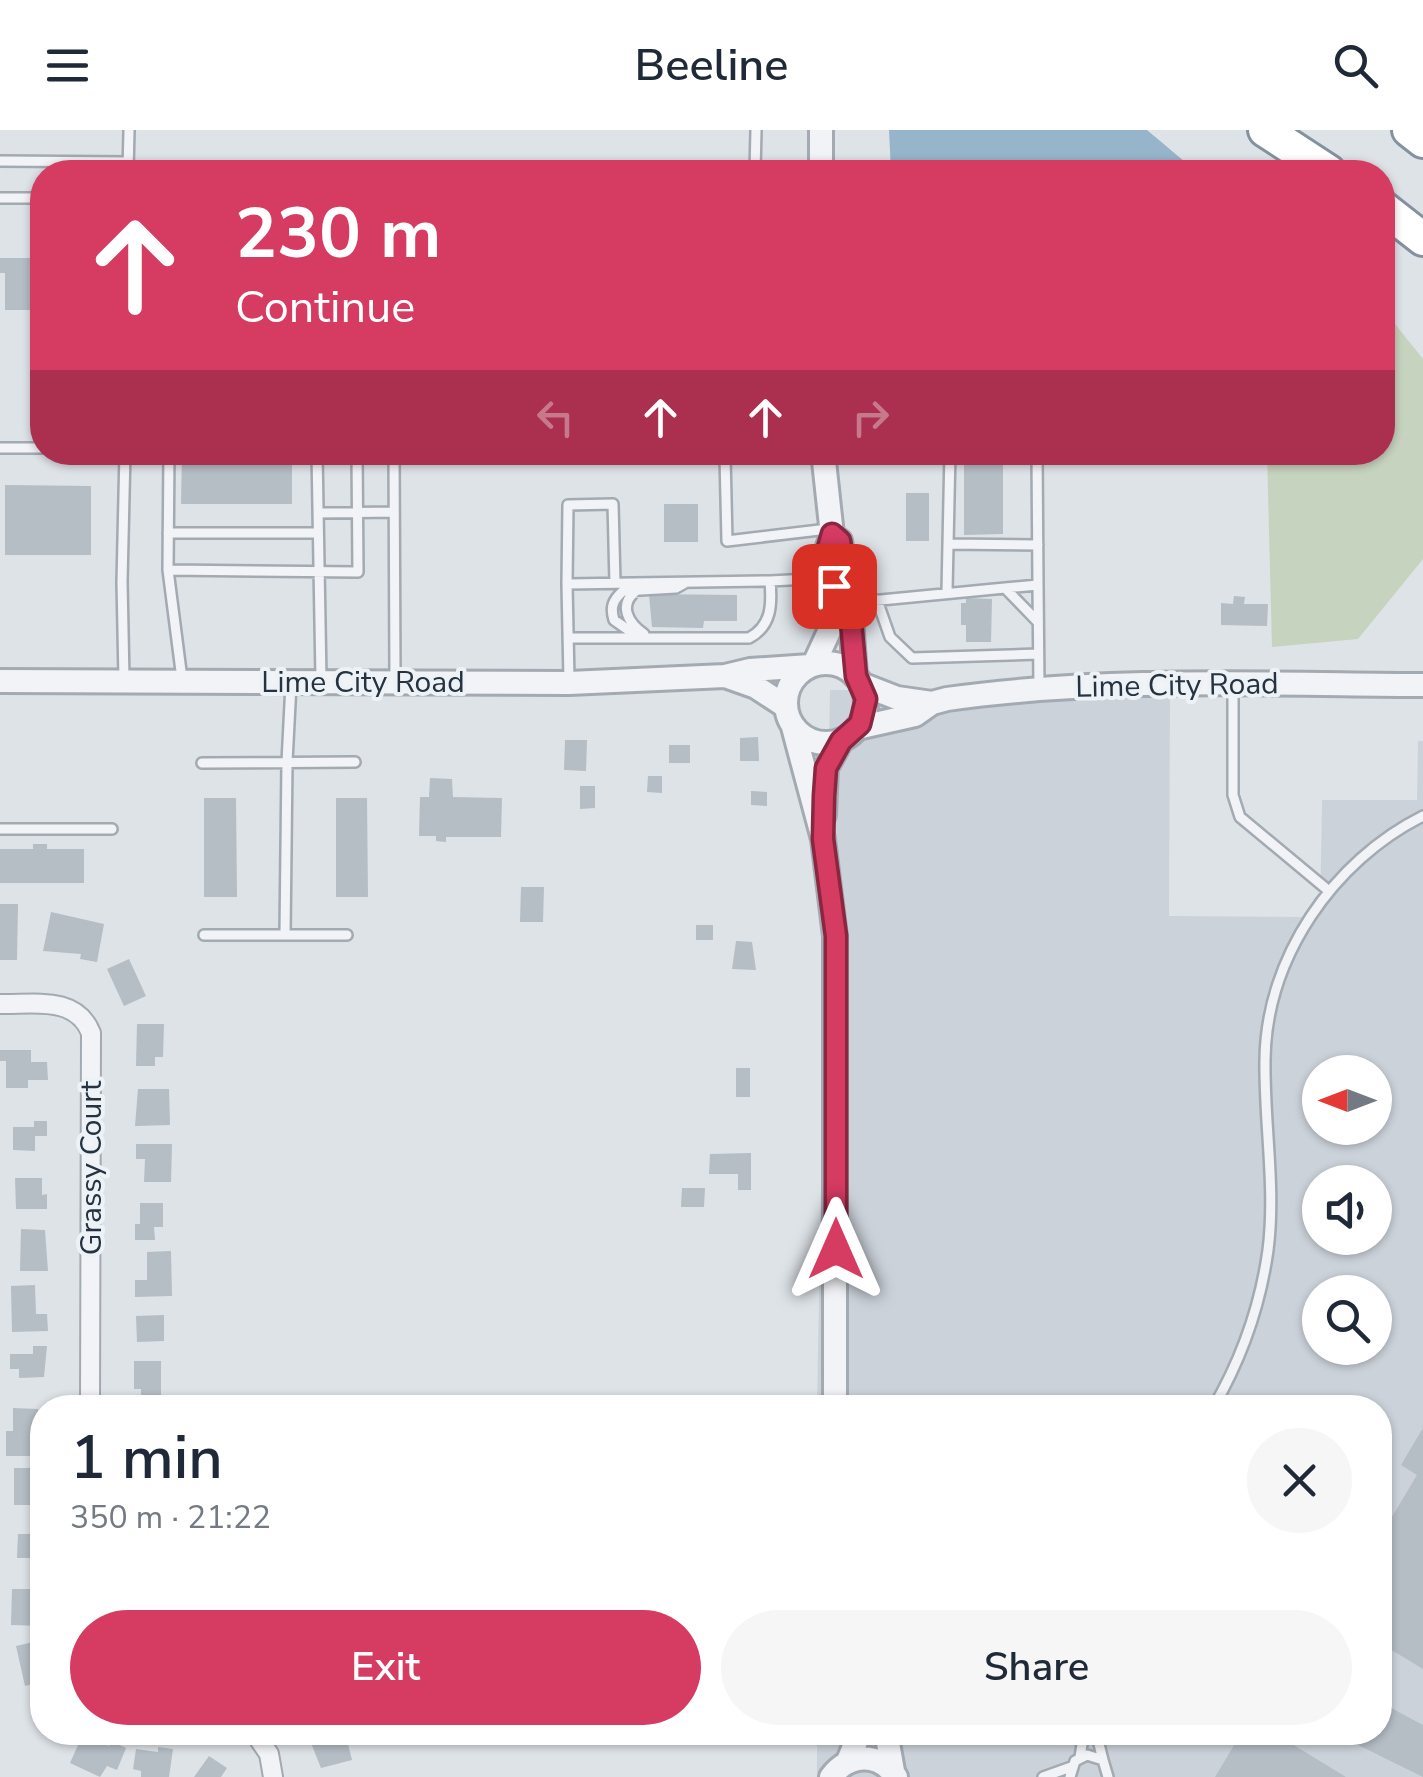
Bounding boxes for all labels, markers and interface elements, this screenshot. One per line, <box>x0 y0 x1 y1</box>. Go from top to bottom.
text: Beeline <box>635 35 788 96</box>
icon: menu <box>40 38 95 93</box>
icon: search <box>1328 38 1383 93</box>
text: 230 m <box>235 186 441 282</box>
icon: ahead <box>70 200 200 330</box>
text: Continue <box>235 277 415 338</box>
icon: left <box>528 390 583 445</box>
icon: ahead <box>633 390 688 445</box>
icon: ahead <box>738 390 793 445</box>
icon: right <box>843 390 898 445</box>
pin <box>792 544 877 629</box>
icon: arrive <box>807 559 862 614</box>
street label: Lime City Road <box>261 662 465 703</box>
street label: Lime City Road <box>1075 663 1279 708</box>
north arrow <box>1302 1055 1392 1145</box>
map controls <box>1302 1055 1392 1365</box>
street label: Grassy Court <box>71 1080 112 1255</box>
button: sound <box>1302 1165 1392 1255</box>
position arrow <box>784 1197 888 1301</box>
button: search <box>1302 1275 1392 1365</box>
text: 1 min <box>70 1417 223 1499</box>
button: close <box>1247 1428 1352 1533</box>
text: 350 m · 21:22 <box>70 1496 271 1539</box>
button: Exit <box>70 1610 701 1725</box>
button: Share <box>721 1610 1352 1725</box>

